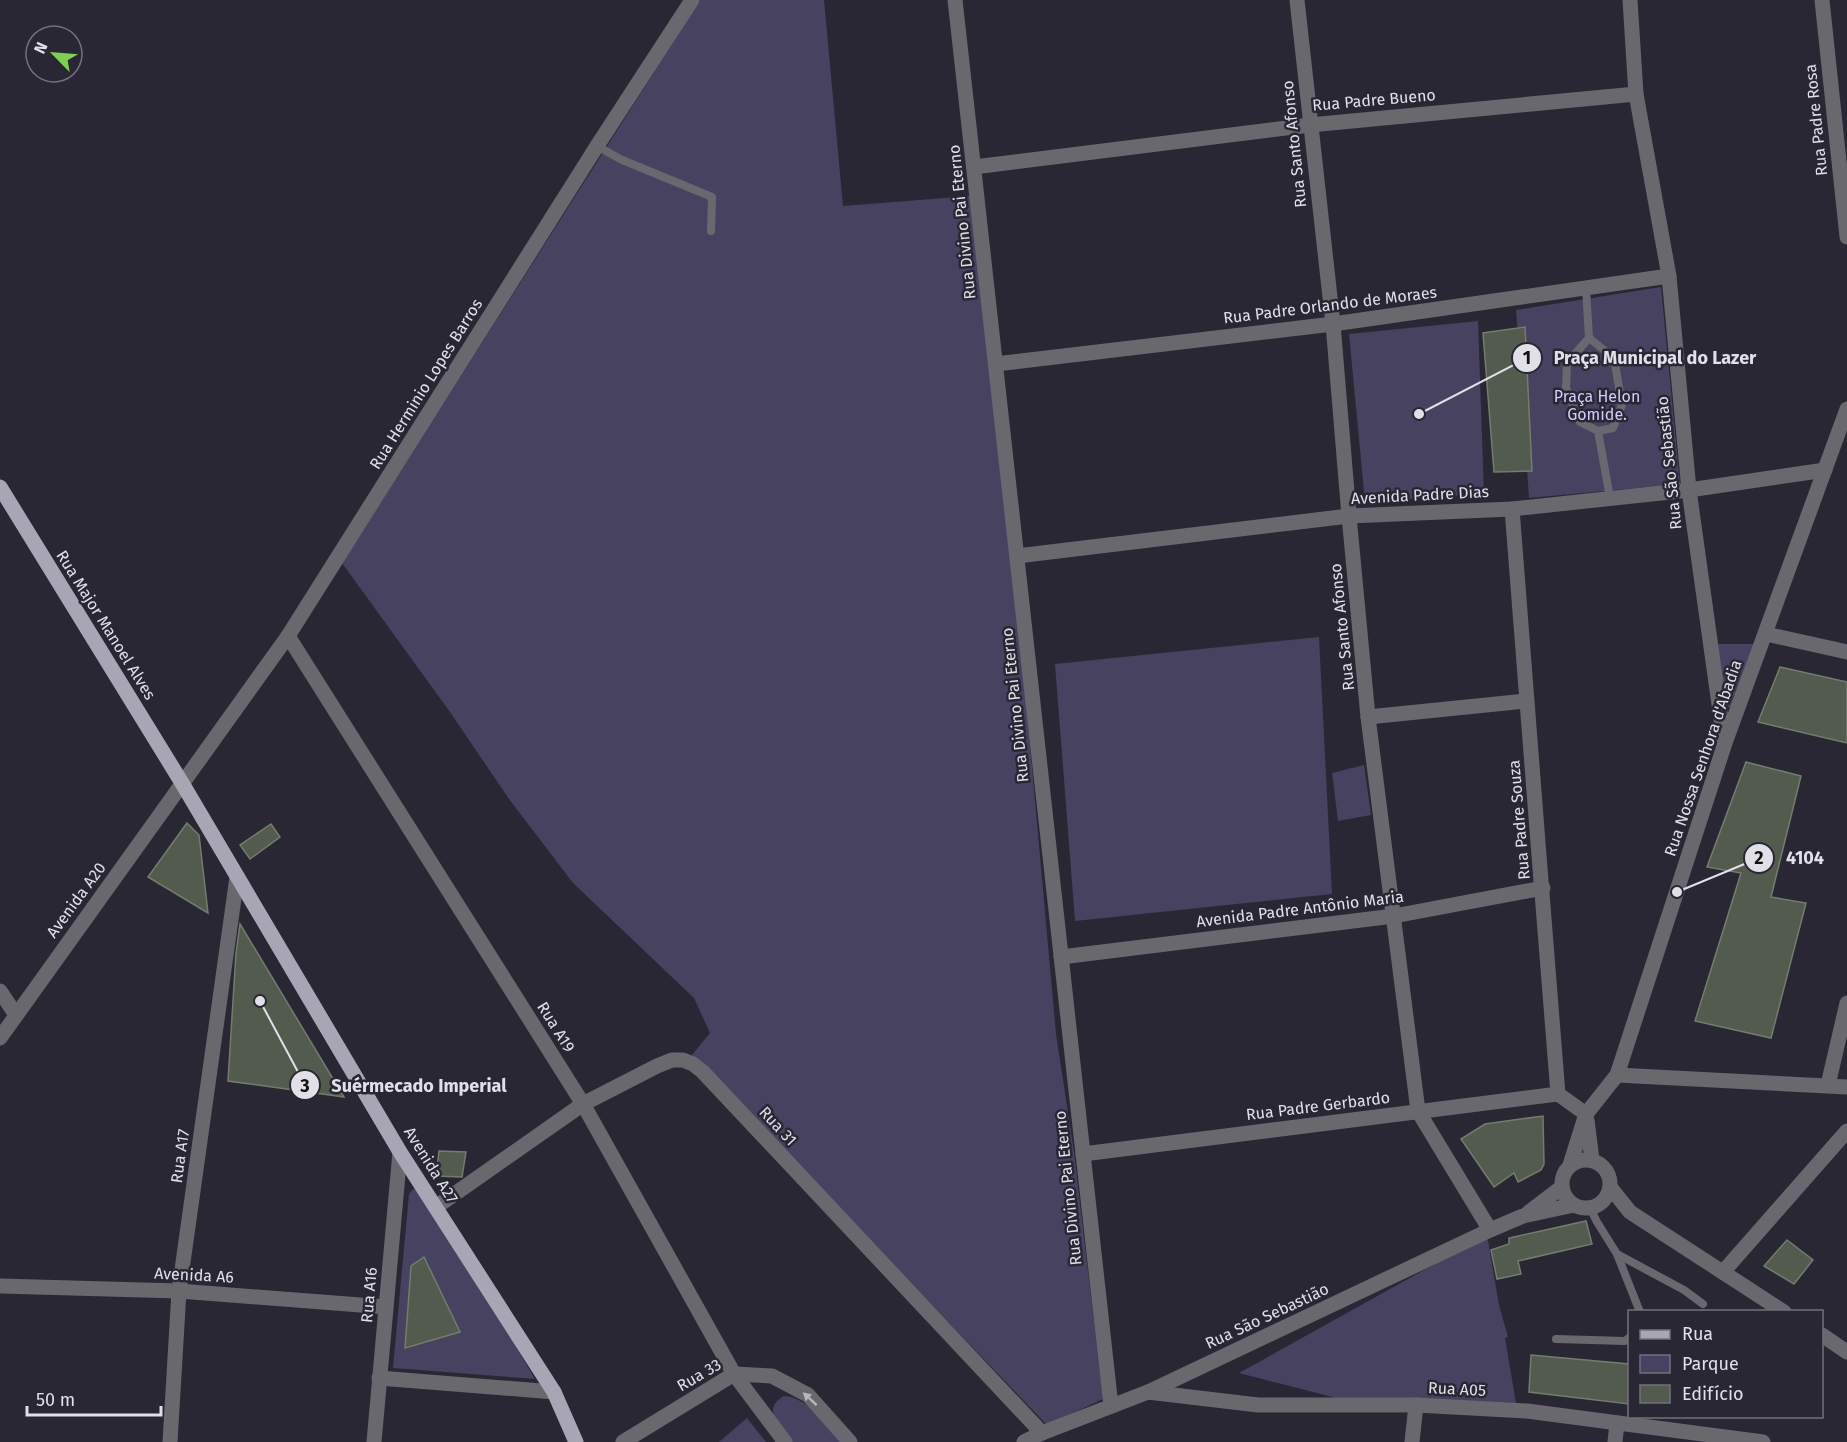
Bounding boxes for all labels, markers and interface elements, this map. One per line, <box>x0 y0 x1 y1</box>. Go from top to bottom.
north arrow <box>24 24 84 84</box>
text: N <box>30 39 52 57</box>
street label: Rua Padre Rosa <box>1801 63 1831 177</box>
street label: Rua Santo Afonso <box>1278 79 1310 209</box>
street label: Rua Padre Bueno <box>1312 85 1436 115</box>
street label: Rua Divino Pai Eterno <box>944 144 980 300</box>
street label: Rua Padre Orlando de Moraes <box>1222 282 1438 328</box>
street label: Rua Herminio Lopes Barros <box>366 295 486 473</box>
callout: Praça Municipal do Lazer <box>1512 340 1768 376</box>
text: 1 <box>1523 347 1531 369</box>
text: Praça Municipal do Lazer <box>1554 347 1757 369</box>
park label: Praça Helon Gomide. <box>1554 387 1640 424</box>
street label: Rua São Sebastião <box>1653 395 1685 531</box>
street label: Avenida Padre Dias <box>1350 482 1490 508</box>
street label: Rua Major Manoel Alves <box>52 547 160 703</box>
street label: Rua Santo Afonso <box>1326 562 1358 692</box>
street label: Rua Divino Pai Eterno <box>997 627 1033 783</box>
street label: Rua Nossa Senhora d'Abadia <box>1660 657 1746 859</box>
street label: Rua Padre Souza <box>1504 759 1534 881</box>
callout: 4104 <box>1744 840 1836 876</box>
text: 2 <box>1754 847 1764 869</box>
text: 4104 <box>1786 847 1824 869</box>
street label: Avenida A20 <box>42 859 110 941</box>
street label: Avenida Padre Antônio Maria <box>1195 887 1405 931</box>
street label: Rua A19 <box>533 998 579 1056</box>
callout: Suérmecado Imperial <box>290 1067 519 1103</box>
text: 3 <box>299 1075 310 1097</box>
text: Suérmecado Imperial <box>331 1075 507 1097</box>
street label: Rua Padre Gerbardo <box>1245 1088 1391 1124</box>
street label: Rua 31 <box>755 1103 801 1149</box>
street label: Rua Divino Pai Eterno <box>1050 1110 1086 1266</box>
street label: Avenida A27 <box>400 1123 462 1207</box>
street label: Rua A17 <box>167 1128 193 1184</box>
street label: Avenida A6 <box>154 1263 234 1287</box>
street label: Rua A16 <box>357 1266 381 1324</box>
street label: Rua São Sebastião <box>1202 1279 1332 1353</box>
legend <box>1628 1310 1823 1418</box>
text: Rua <box>1682 1323 1713 1345</box>
text: Parque <box>1682 1353 1739 1375</box>
street label: Rua 33 <box>674 1355 725 1395</box>
street label: Rua A05 <box>1428 1378 1486 1400</box>
scale bar <box>27 1379 160 1417</box>
text: Edifício <box>1682 1383 1744 1405</box>
text: 50 m <box>36 1389 75 1411</box>
one-way arrow <box>803 1392 818 1406</box>

